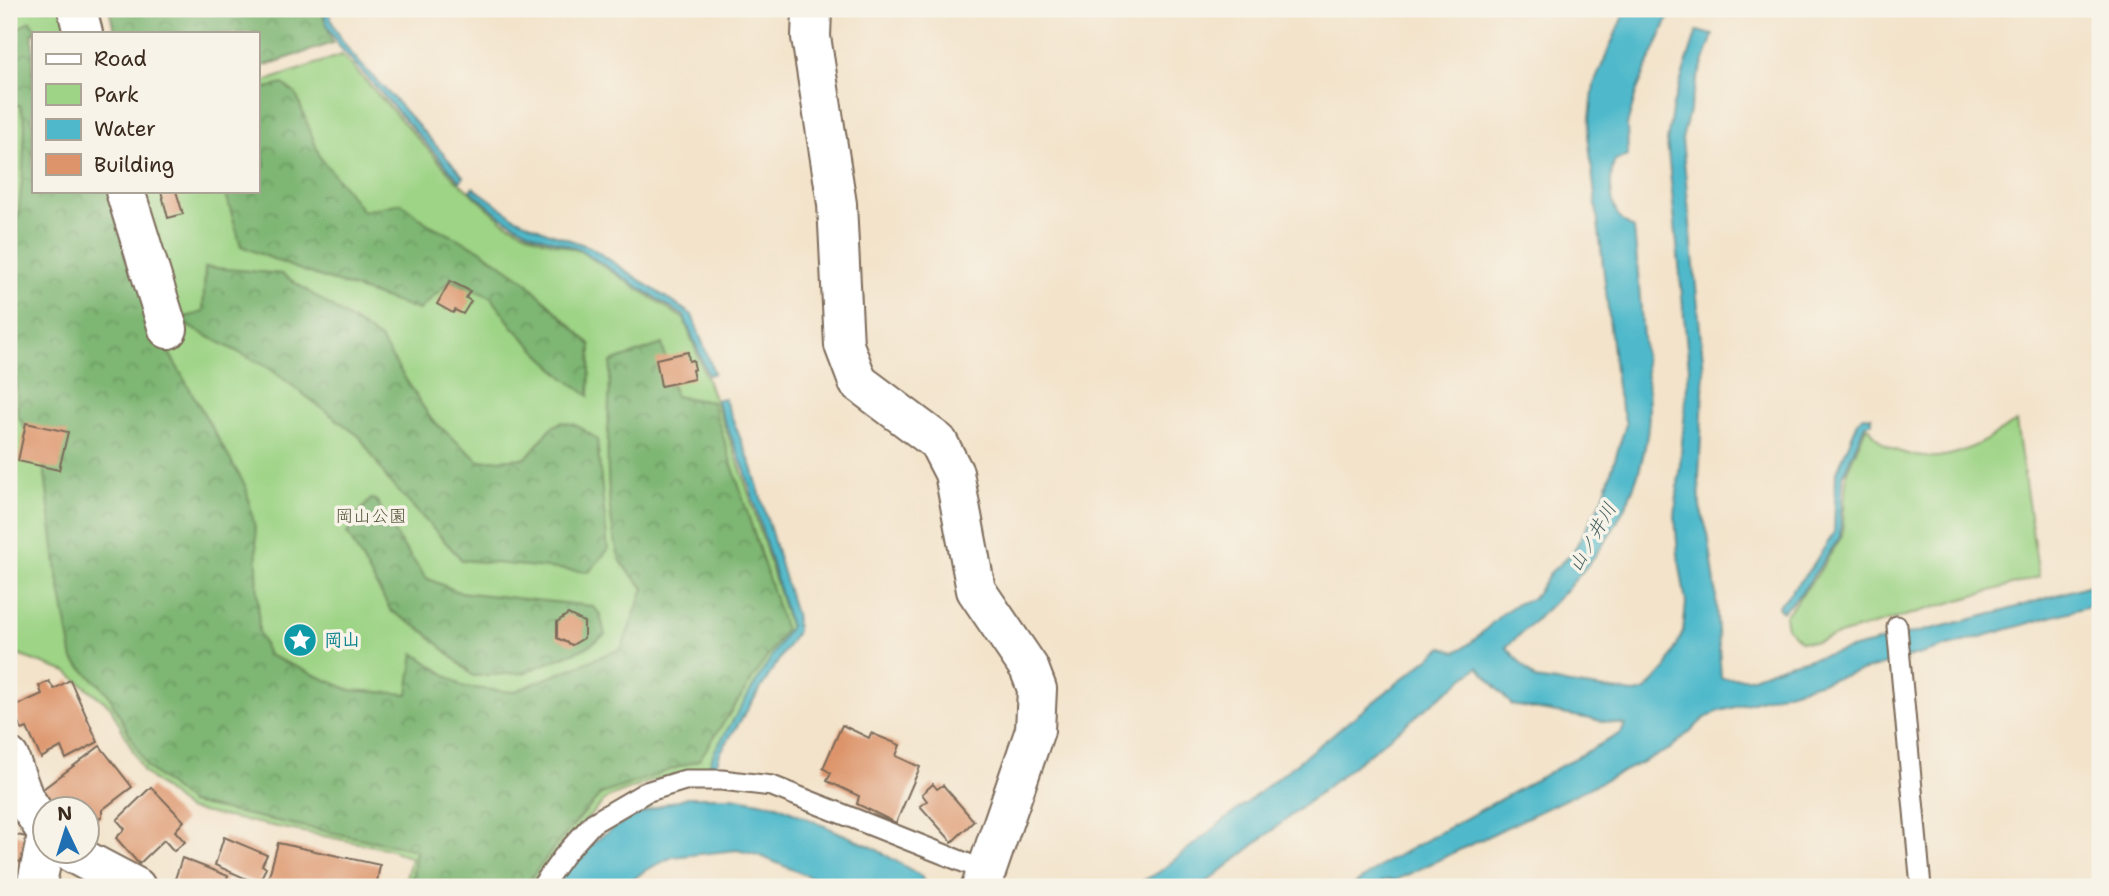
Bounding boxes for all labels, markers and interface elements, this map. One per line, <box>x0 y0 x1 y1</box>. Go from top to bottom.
legend <box>32 32 259 192</box>
text: Road <box>94 45 147 73</box>
text: Park <box>94 81 139 109</box>
text: Water <box>94 115 156 143</box>
text: Building <box>94 151 174 179</box>
water label: 山ノ井川 <box>1562 498 1622 576</box>
park label: 岡山公園 <box>335 504 407 528</box>
place icon: 岡山 <box>281 621 319 659</box>
place label: 岡山 <box>324 628 360 652</box>
north arrow <box>32 794 102 864</box>
text: N <box>56 801 73 827</box>

